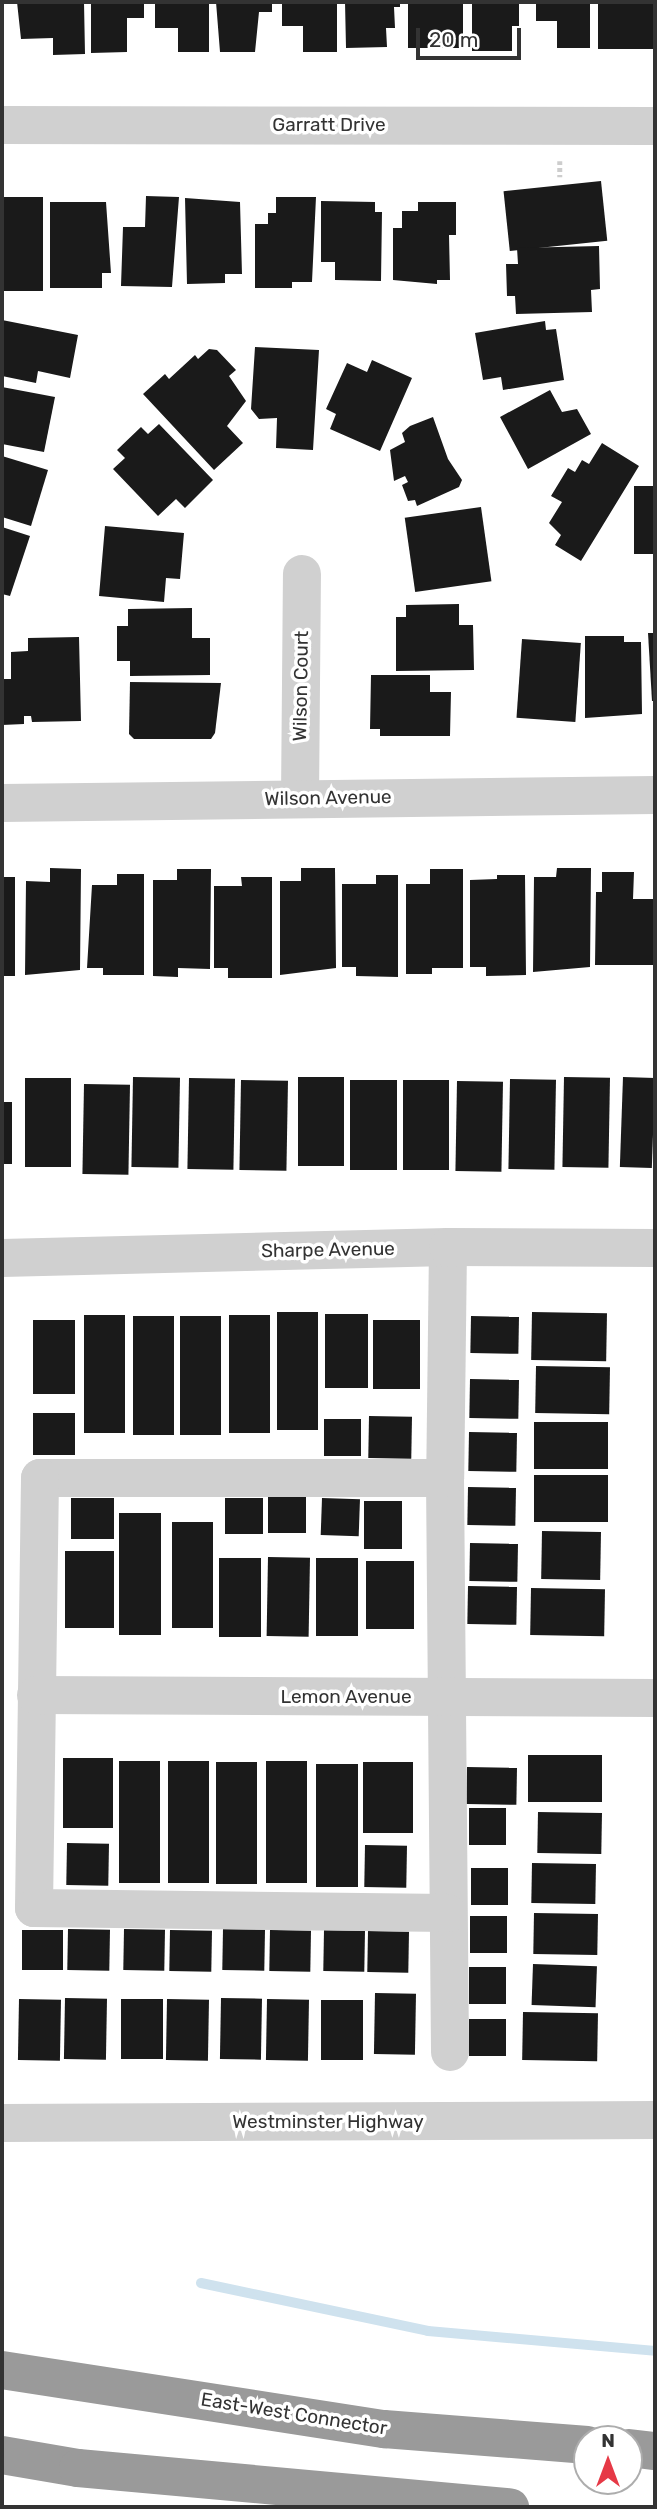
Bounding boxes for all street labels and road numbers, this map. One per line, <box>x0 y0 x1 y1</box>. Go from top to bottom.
street label: Garratt Drive <box>272 114 386 136</box>
street label: Wilson Court <box>289 630 313 742</box>
street label: Wilson Avenue <box>264 785 392 811</box>
street label: Sharpe Avenue <box>261 1237 395 1263</box>
street label: Lemon Avenue <box>280 1686 412 1708</box>
street label: Westminster Highway <box>232 2111 424 2133</box>
street label: East-West Connector <box>199 2388 389 2440</box>

